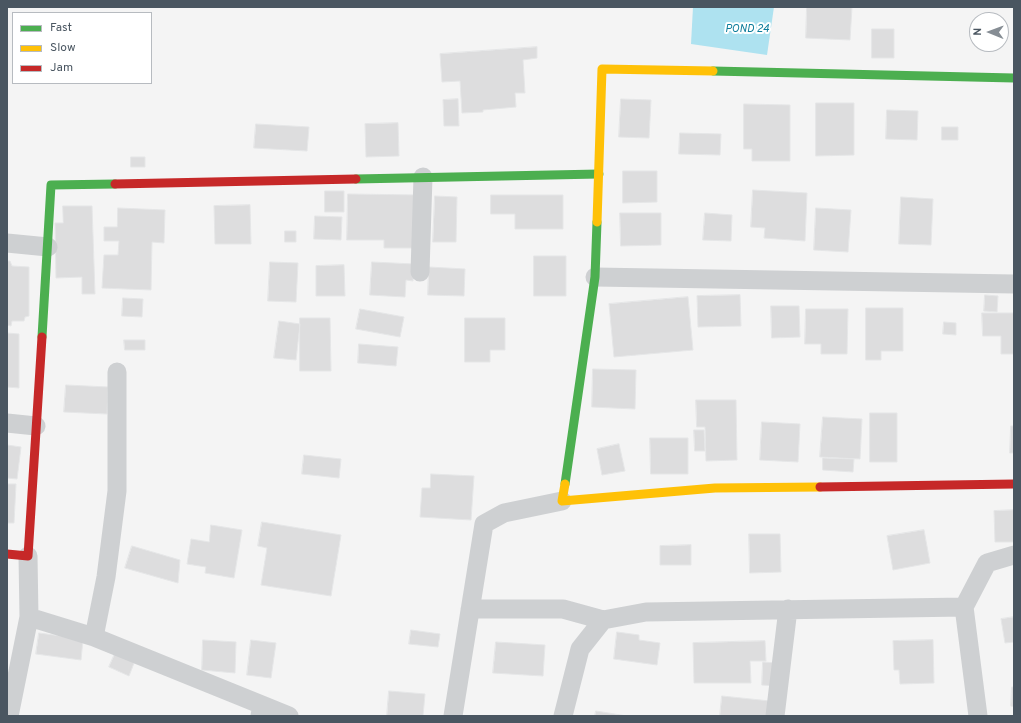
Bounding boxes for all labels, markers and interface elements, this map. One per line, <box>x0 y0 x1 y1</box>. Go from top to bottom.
legend <box>12 12 152 84</box>
north arrow <box>969 12 1009 52</box>
text: Fast <box>50 20 72 36</box>
water label: POND 24 <box>725 23 769 37</box>
text: N <box>971 28 985 36</box>
text: Slow <box>50 40 76 56</box>
text: Jam <box>50 60 73 76</box>

